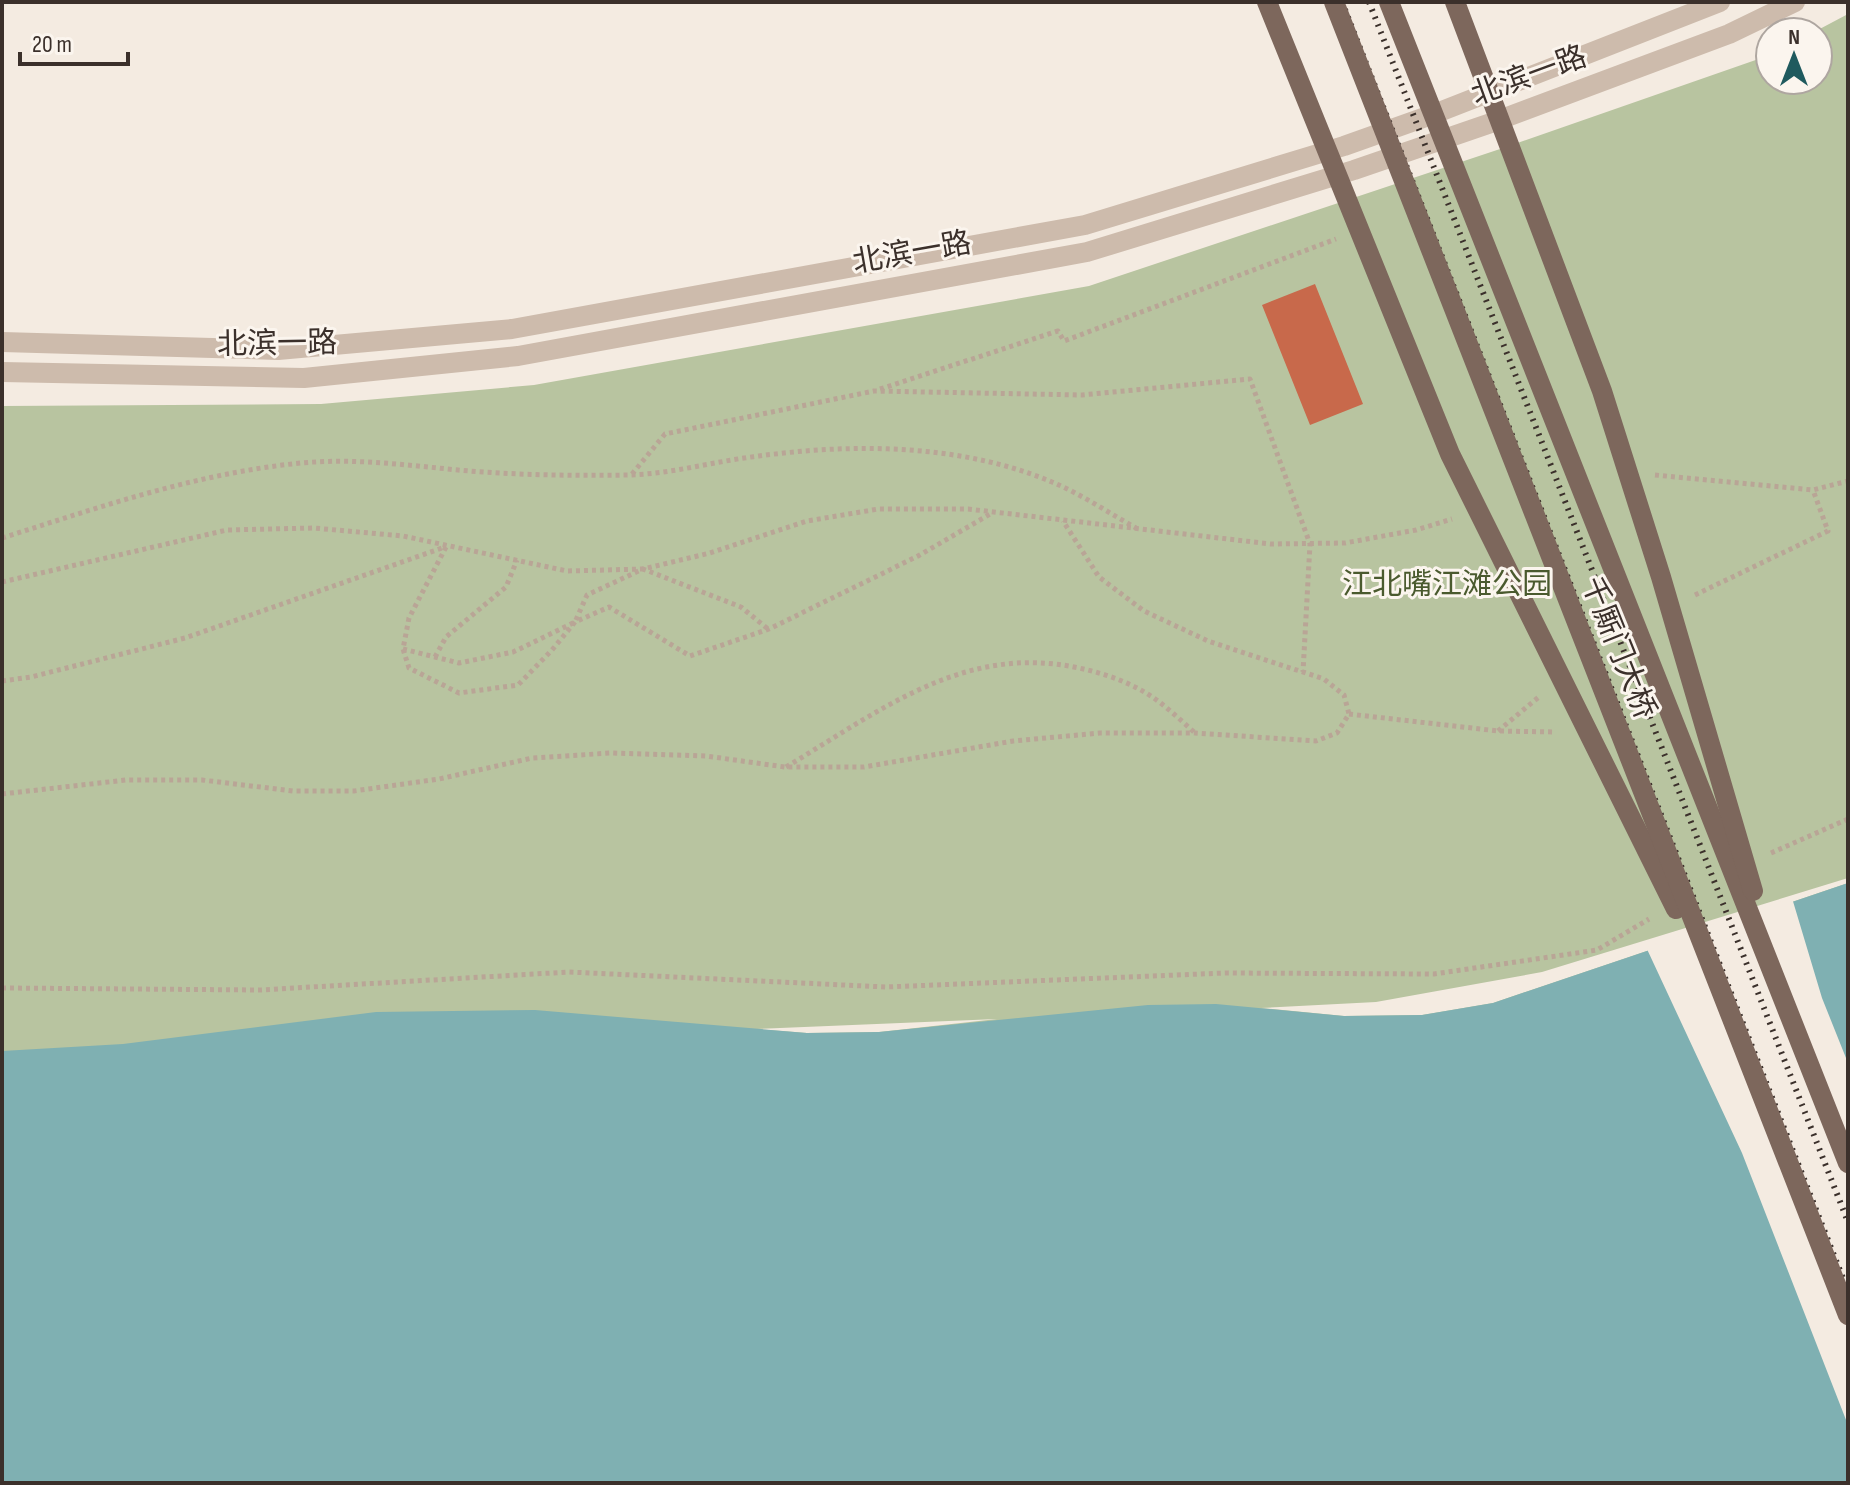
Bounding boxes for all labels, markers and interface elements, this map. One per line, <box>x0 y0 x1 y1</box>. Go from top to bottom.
scale bar <box>20 16 128 66</box>
north arrow <box>1754 16 1834 96</box>
text: N <box>1788 24 1800 51</box>
text: 20 m <box>32 30 72 59</box>
street label: 北滨一路 <box>1466 39 1592 113</box>
street label: 北滨一路 <box>850 225 974 281</box>
street label: 北滨一路 <box>217 325 337 363</box>
park label: 江北嘴江滩公园 <box>1342 567 1552 603</box>
street label: 千厮门大桥 <box>1573 572 1663 724</box>

